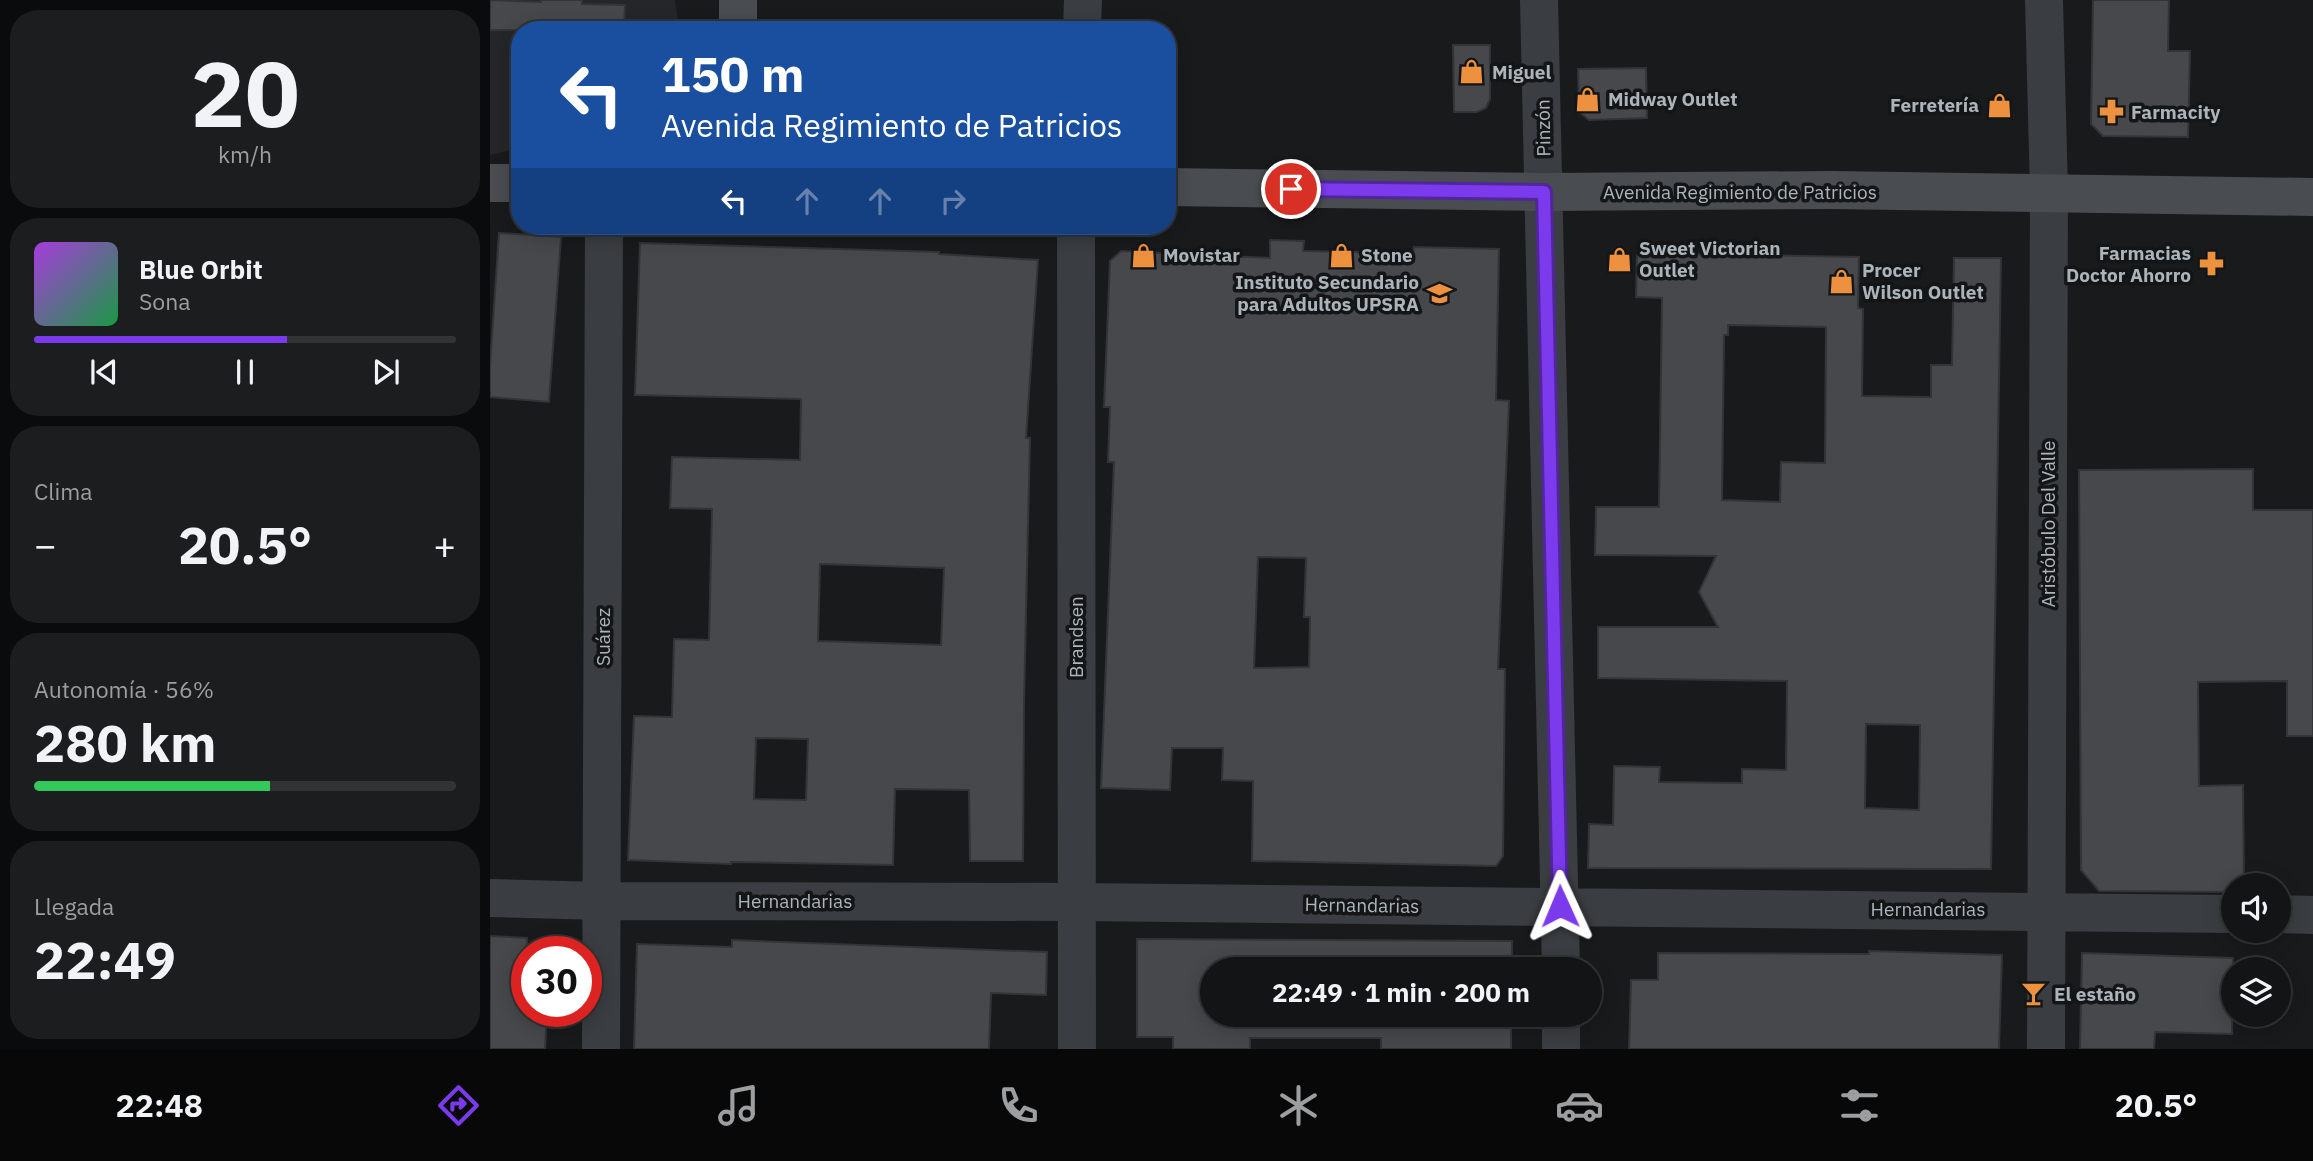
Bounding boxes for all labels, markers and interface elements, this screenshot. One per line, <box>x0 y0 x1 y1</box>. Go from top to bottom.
text: 20 <box>190 34 300 152</box>
text: 150 m <box>661 42 805 105</box>
icon: left <box>546 49 637 140</box>
shop icon: Miguel <box>1458 58 1486 86</box>
place label: Miguel <box>1492 60 1551 84</box>
shop icon: Midway Outlet <box>1574 85 1602 113</box>
place label: Midway Outlet <box>1608 87 1737 111</box>
shop icon: Ferretería <box>1985 91 2013 119</box>
place label: Ferretería <box>1890 93 1979 117</box>
pharmacy icon: Farmacity <box>2097 98 2125 126</box>
street label: Pinzón <box>1531 99 1555 157</box>
place label: Farmacity <box>2131 100 2221 124</box>
text: Avenida Regimiento de Patricios <box>661 104 1122 146</box>
text: km/h <box>218 139 272 169</box>
pin <box>1261 159 1321 219</box>
icon: arrive <box>1272 170 1310 208</box>
street label: Avenida Regimiento de Patricios <box>1603 180 1877 204</box>
icon: left <box>715 182 753 220</box>
icon: ahead <box>788 182 826 220</box>
icon: ahead <box>861 182 899 220</box>
icon: right <box>934 182 972 220</box>
place label: Sweet Victorian Outlet <box>1639 236 1781 282</box>
shop icon: Movistar <box>1129 241 1157 269</box>
shop icon: Stone <box>1327 241 1355 269</box>
place label: Farmacias Doctor Ahorro <box>2066 241 2191 287</box>
place label: Movistar <box>1163 243 1240 267</box>
place label: Stone <box>1361 243 1413 267</box>
shop icon: Sweet Victorian Outlet <box>1605 245 1633 273</box>
pharmacy icon: Farmacias Doctor Ahorro <box>2197 250 2225 278</box>
text: Blue Orbit <box>139 252 263 286</box>
place label: Procer Wilson Outlet <box>1862 258 1984 304</box>
shop icon: Procer Wilson Outlet <box>1828 267 1856 295</box>
place label: Instituto Secundario para Adultos UPSRA <box>1235 270 1419 316</box>
school or university icon: Instituto Secundario para Adultos UPSRA <box>1425 279 1453 307</box>
text: Sona <box>139 286 191 316</box>
icon: previous <box>85 353 123 391</box>
icon: pause <box>226 353 264 391</box>
icon: next <box>367 353 405 391</box>
street label: Aristóbulo Del Valle <box>2036 440 2060 608</box>
text: Clima <box>34 476 93 506</box>
text: 20.5° <box>178 511 312 578</box>
text: − <box>34 520 57 569</box>
text: + <box>433 520 456 569</box>
street label: Brandsen <box>1064 596 1088 678</box>
street label: Suárez <box>591 608 615 666</box>
text: Autonomía · 56% <box>34 674 214 704</box>
text: 280 km <box>34 709 216 776</box>
position arrow <box>1523 869 1597 943</box>
map controls <box>2221 873 2291 1027</box>
button: sound <box>2221 873 2291 943</box>
street label: Hernandarias <box>738 889 852 913</box>
text: Llegada <box>34 891 114 921</box>
street label: Hernandarias <box>1304 892 1420 918</box>
street label: Hernandarias <box>1871 897 1985 921</box>
text: 22:49 <box>34 926 176 993</box>
speed limit sign: 30 <box>511 936 602 1027</box>
button: layers <box>2221 957 2291 1027</box>
text: 22:49 · 1 min · 200 m <box>1272 975 1530 1009</box>
bar icon: El estaño <box>2020 980 2048 1008</box>
place label: El estaño <box>2054 982 2136 1006</box>
icon: directions <box>434 1081 483 1130</box>
icon: music <box>714 1081 763 1130</box>
icon: phone <box>994 1081 1043 1130</box>
icon: climate <box>1274 1081 1323 1130</box>
icon: car <box>1555 1081 1604 1130</box>
icon: filters <box>1835 1081 1884 1130</box>
text: 22:48 <box>116 1084 203 1126</box>
text: 20.5° <box>2115 1084 2197 1126</box>

